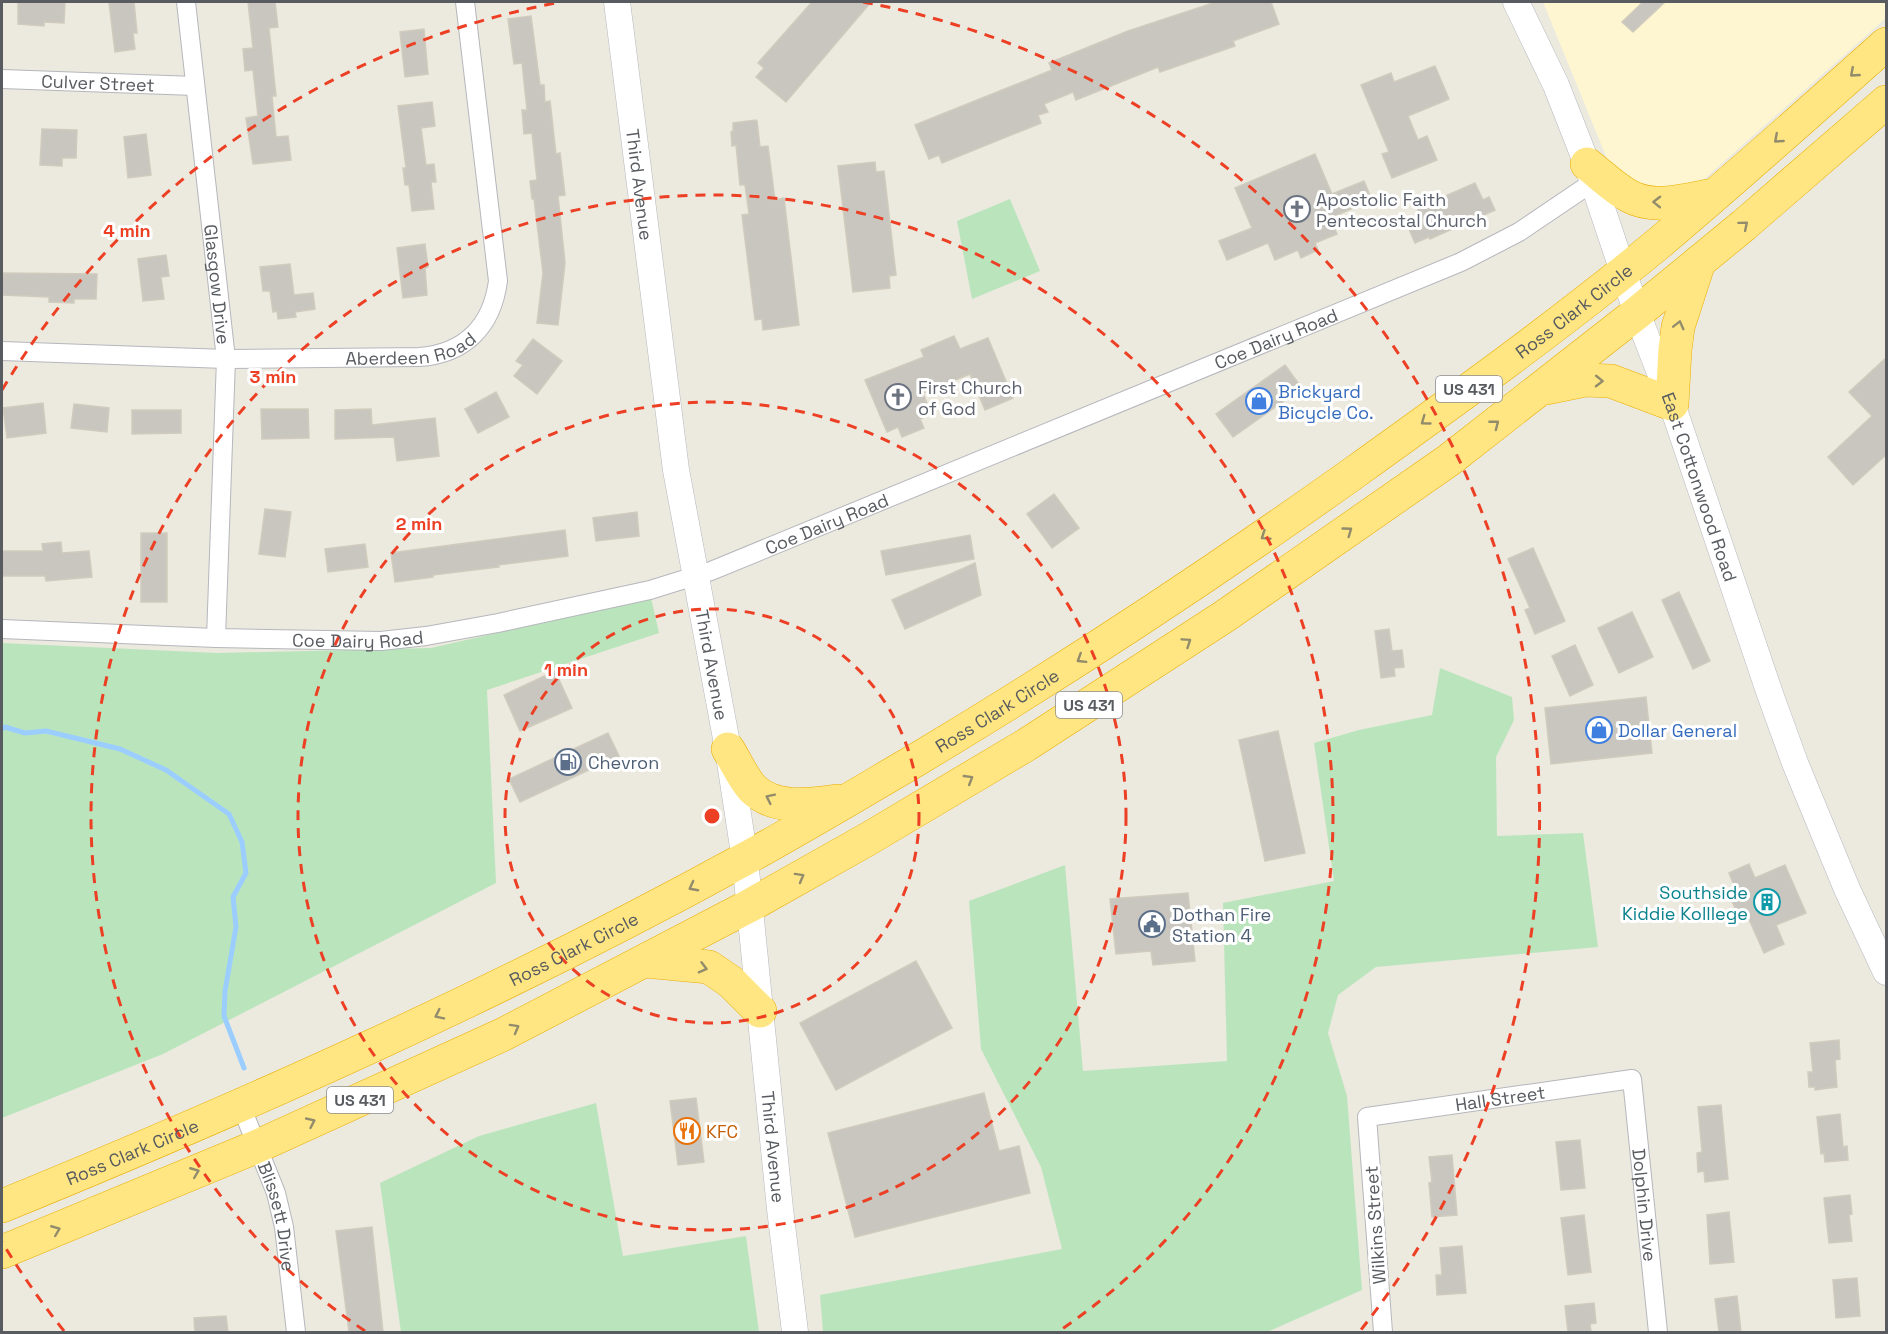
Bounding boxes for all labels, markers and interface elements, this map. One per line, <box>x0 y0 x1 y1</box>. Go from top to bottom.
one-way arrow <box>1851 66 1861 77</box>
street label: Culver Street <box>41 69 155 96</box>
street label: Third Avenue <box>622 127 658 242</box>
one-way arrow <box>1774 132 1785 143</box>
place label: Apostolic Faith Pentecostal Church <box>1316 188 1487 232</box>
church icon: Apostolic Faith Pentecostal Church <box>1282 194 1312 224</box>
one-way arrow <box>1653 196 1662 209</box>
text: 4 min <box>103 219 151 242</box>
one-way arrow <box>1737 221 1748 232</box>
street label: Glasgow Drive <box>199 223 236 346</box>
street label: Ross Clark Circle <box>1510 258 1637 363</box>
street label: Coe Dairy Road <box>1211 303 1341 374</box>
one-way arrow <box>1672 320 1685 330</box>
street label: Aberdeen Road <box>345 327 480 369</box>
text: 3 min <box>250 365 296 388</box>
one-way arrow <box>1595 375 1604 387</box>
place label: First Church of God <box>918 376 1023 420</box>
road number: US 431 <box>1436 376 1502 402</box>
place label: Brickyard Bicycle Co. <box>1278 380 1374 424</box>
church icon: First Church of God <box>883 382 913 412</box>
shop icon: Brickyard Bicycle Co. <box>1244 386 1274 416</box>
street label: East Cottonwood Road <box>1657 389 1743 584</box>
one-way arrow <box>1421 414 1432 425</box>
one-way arrow <box>1488 421 1499 432</box>
street label: Coe Dairy Road <box>761 488 892 559</box>
text: 2 min <box>396 512 442 535</box>
one-way arrow <box>1341 527 1352 538</box>
one-way arrow <box>1261 529 1272 540</box>
street label: Third Avenue <box>691 608 734 722</box>
street label: Coe Dairy Road <box>292 625 424 653</box>
one-way arrow <box>1181 638 1192 649</box>
one-way arrow <box>1077 651 1087 663</box>
text: 1 min <box>544 658 588 681</box>
street label: Ross Clark Circle <box>931 663 1063 757</box>
road number: US 431 <box>1056 692 1122 718</box>
shop icon: Dollar General <box>1584 715 1614 745</box>
place label: Dollar General <box>1618 719 1737 742</box>
fuel station icon: Chevron <box>553 747 583 777</box>
place label: Chevron <box>588 751 659 774</box>
one-way arrow <box>963 775 973 786</box>
one-way arrow <box>765 794 776 806</box>
centre of rings <box>702 806 722 826</box>
one-way arrow <box>794 873 805 884</box>
one-way arrow <box>688 880 699 891</box>
place label: Southside Kiddie Kolllege <box>1622 881 1748 925</box>
building icon: Southside Kiddie Kolllege <box>1752 887 1782 917</box>
place label: Dothan Fire Station 4 <box>1172 903 1271 947</box>
street label: Ross Clark Circle <box>505 906 642 991</box>
public building icon: Dothan Fire Station 4 <box>1137 909 1167 939</box>
one-way arrow <box>698 960 708 973</box>
one-way arrow <box>435 1007 446 1019</box>
one-way arrow <box>509 1024 520 1035</box>
street label: Hall Street <box>1454 1080 1547 1116</box>
road number: US 431 <box>327 1087 393 1113</box>
street label: Third Avenue <box>757 1090 791 1204</box>
street label: Ross Clark Circle <box>62 1113 202 1190</box>
restaurant icon: KFC <box>672 1116 702 1146</box>
one-way arrow <box>304 1117 315 1129</box>
place label: KFC <box>706 1120 738 1143</box>
street label: Dolphin Drive <box>1628 1147 1662 1263</box>
street label: Blissett Drive <box>253 1158 300 1272</box>
street label: Wilkins Street <box>1359 1165 1391 1285</box>
one-way arrow <box>188 1167 199 1179</box>
one-way arrow <box>49 1225 60 1237</box>

